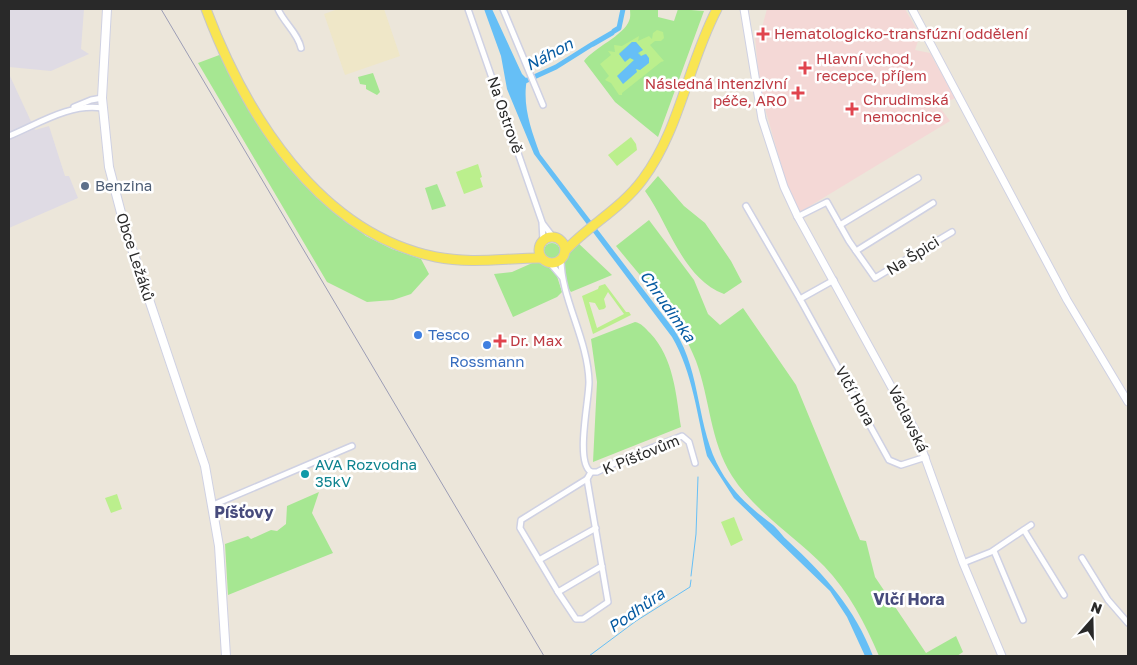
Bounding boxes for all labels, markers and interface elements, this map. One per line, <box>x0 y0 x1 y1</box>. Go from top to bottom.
place label: Hematologicko-transfúzní oddělení <box>774 24 1029 42</box>
marker: Hematologicko-transfúzní oddělení <box>756 27 770 41</box>
water label: Náhon <box>522 33 577 75</box>
place label: Hlavní vchod, recepce, příjem <box>816 49 927 84</box>
marker: Hlavní vchod, recepce, příjem <box>798 61 812 75</box>
street label: Na Ostrově <box>484 74 528 156</box>
place label: Následná intenzivní péče, ARO <box>645 74 788 109</box>
marker: Následná intenzivní péče, ARO <box>791 86 805 100</box>
place label: Chrudimská nemocnice <box>863 90 949 125</box>
marker: Chrudimská nemocnice <box>845 102 859 116</box>
place label: Benzina <box>95 176 152 194</box>
marker: Benzina <box>79 180 91 192</box>
street label: Obce Ležáků <box>113 210 159 303</box>
street label: Na Špici <box>883 232 942 278</box>
water label: Chrudimka <box>636 266 700 346</box>
place label: Tesco <box>428 325 470 343</box>
marker: Tesco <box>412 329 424 341</box>
place label: Dr. Max <box>510 331 562 349</box>
marker: Dr. Max <box>494 335 506 347</box>
marker: Rossmann <box>481 339 493 351</box>
place label: Rossmann <box>449 352 525 370</box>
street label: Vlčí Hora <box>832 363 880 428</box>
street label: Václavská <box>885 382 933 455</box>
street label: K Píšťovům <box>600 430 682 478</box>
place label: AVA Rozvodna 35kV <box>315 455 417 490</box>
marker: AVA Rozvodna 35kV <box>299 468 311 480</box>
district label: Píšťovy <box>214 502 274 522</box>
water label: Podhůra <box>604 583 669 637</box>
district label: Vlčí Hora <box>873 589 945 609</box>
north arrow <box>1067 595 1117 645</box>
text: N <box>1089 598 1105 617</box>

